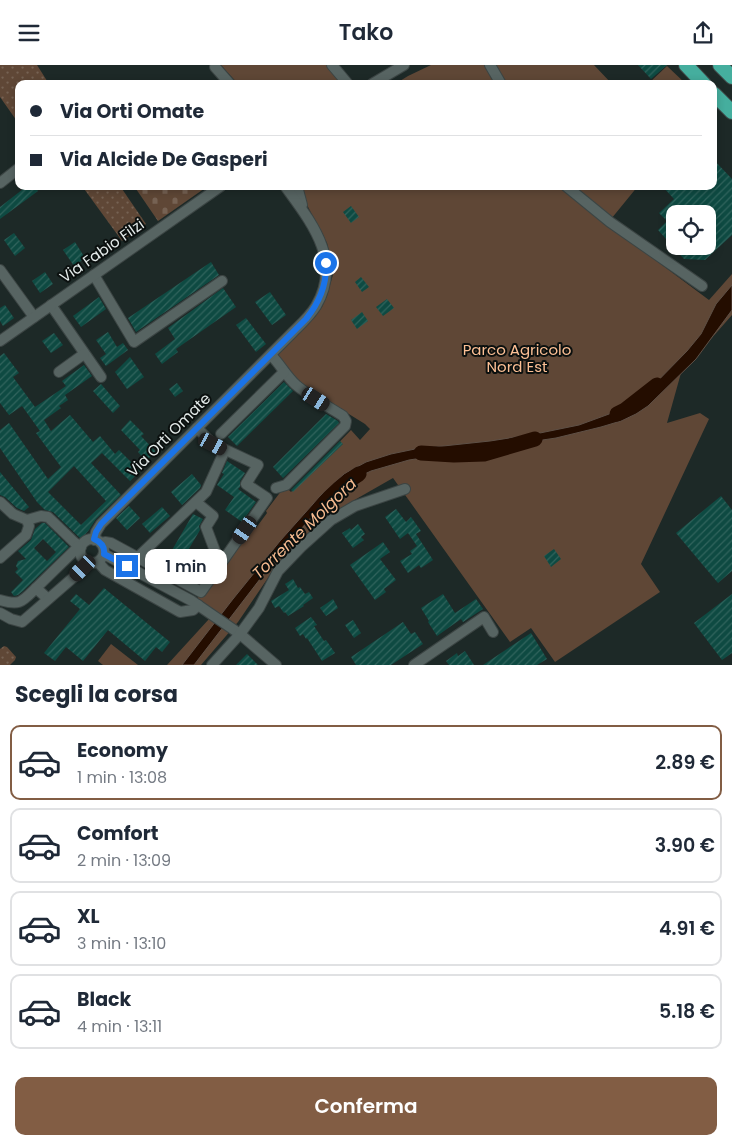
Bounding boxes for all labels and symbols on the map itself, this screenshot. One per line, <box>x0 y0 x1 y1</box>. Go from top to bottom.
street label: Via Fabio Filzi <box>55 214 148 287</box>
route start <box>315 252 337 274</box>
park label: Parco Agricolo Nord Est <box>463 339 571 377</box>
car <box>299 385 332 413</box>
street label: Via Orti Omate <box>122 388 215 481</box>
car <box>196 430 229 458</box>
water label: Torrente Molgora <box>247 472 362 584</box>
car <box>230 513 259 547</box>
callout: 1 min <box>144 549 227 583</box>
car <box>67 552 98 584</box>
route end <box>116 555 138 577</box>

